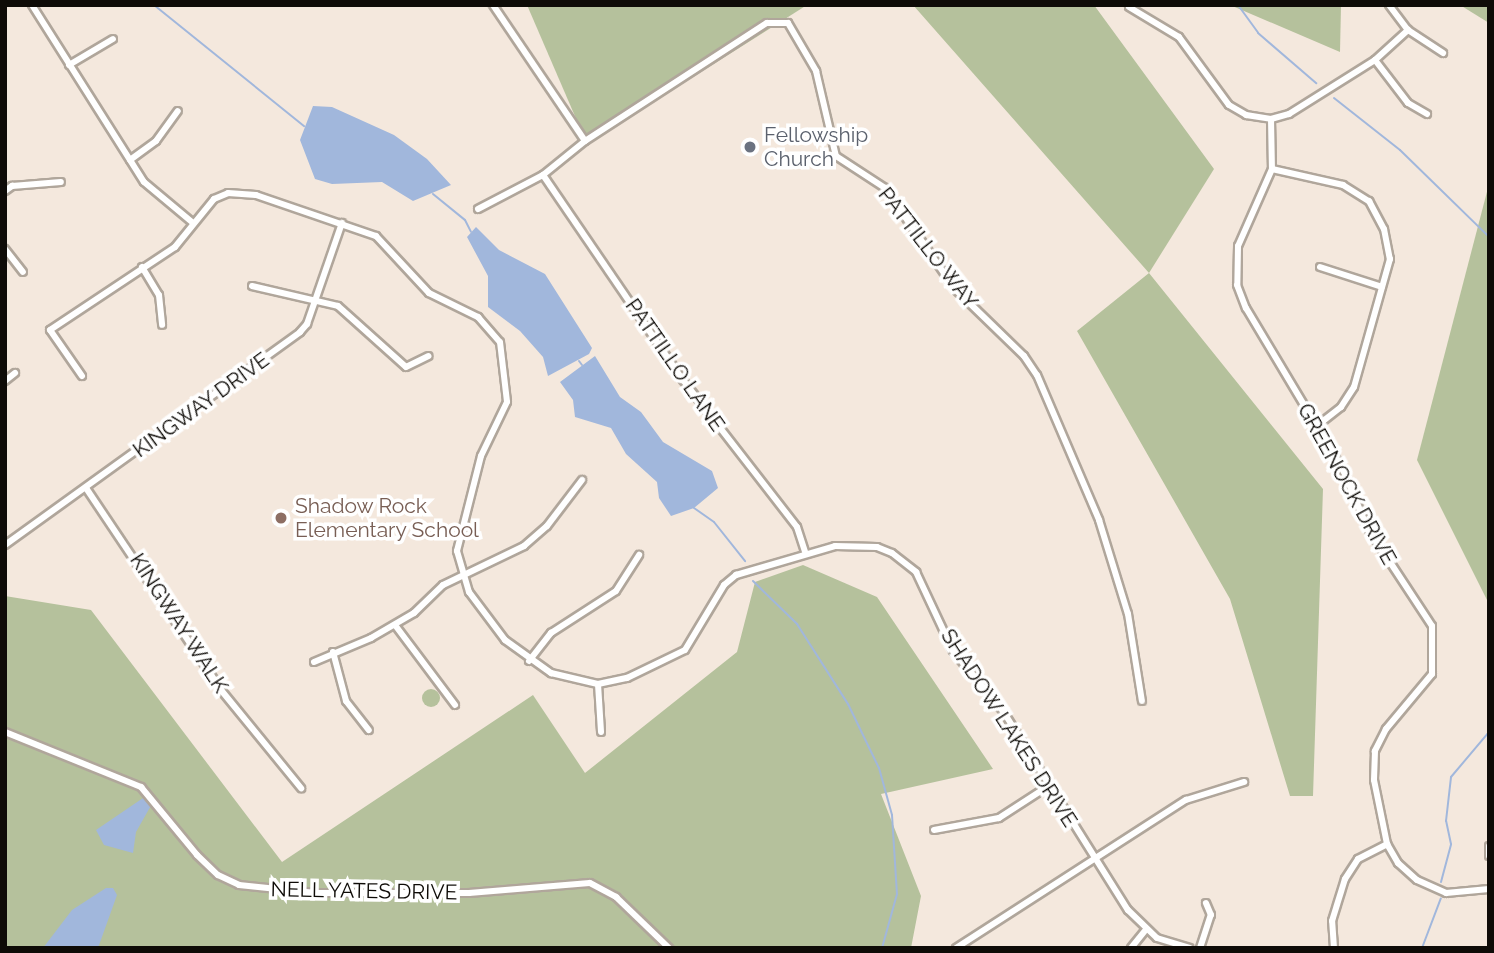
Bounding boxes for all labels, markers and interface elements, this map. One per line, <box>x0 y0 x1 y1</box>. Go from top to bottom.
place label: Fellowship Church <box>764 122 868 172</box>
marker: Fellowship Church <box>742 139 758 155</box>
street label: PATTILLO WAY <box>873 182 983 314</box>
street label: PATTILLO LANE <box>620 294 730 436</box>
street label: KINGWAY DRIVE <box>128 347 274 463</box>
street label: GREENOCK DRIVE <box>1292 399 1402 569</box>
place label: Shadow Rock Elementary School <box>295 493 479 543</box>
marker: Shadow Rock Elementary School <box>273 510 289 526</box>
street label: KINGWAY WALK <box>124 548 234 698</box>
street label: SHADOW LAKES DRIVE <box>935 624 1083 832</box>
street label: NELL YATES DRIVE <box>270 877 458 905</box>

